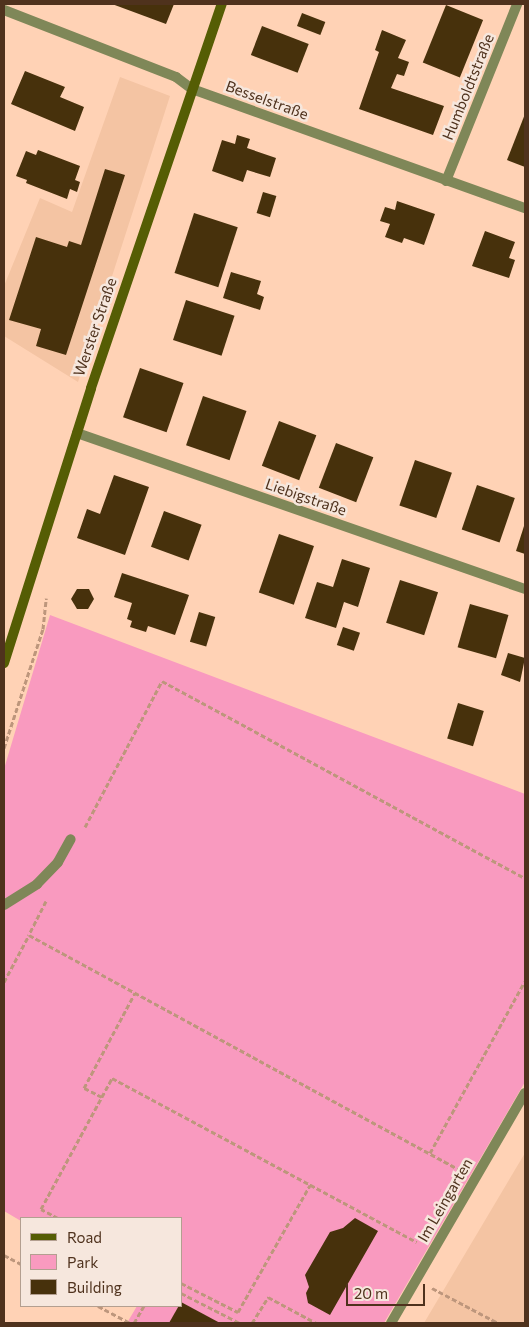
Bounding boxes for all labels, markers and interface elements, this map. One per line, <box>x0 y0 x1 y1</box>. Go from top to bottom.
street label: Humboldtstraße <box>439 31 497 143</box>
street label: Besselstraße <box>223 77 311 123</box>
street label: Werster Straße <box>70 275 120 379</box>
street label: Liebigstraße <box>263 475 349 519</box>
street label: Im Leingarten <box>414 1155 476 1245</box>
legend <box>20 1217 182 1307</box>
text: Road <box>67 1228 102 1246</box>
text: Park <box>67 1253 98 1271</box>
scale bar <box>349 1274 428 1306</box>
text: Building <box>67 1278 122 1296</box>
text: 20 m <box>354 1284 388 1302</box>

